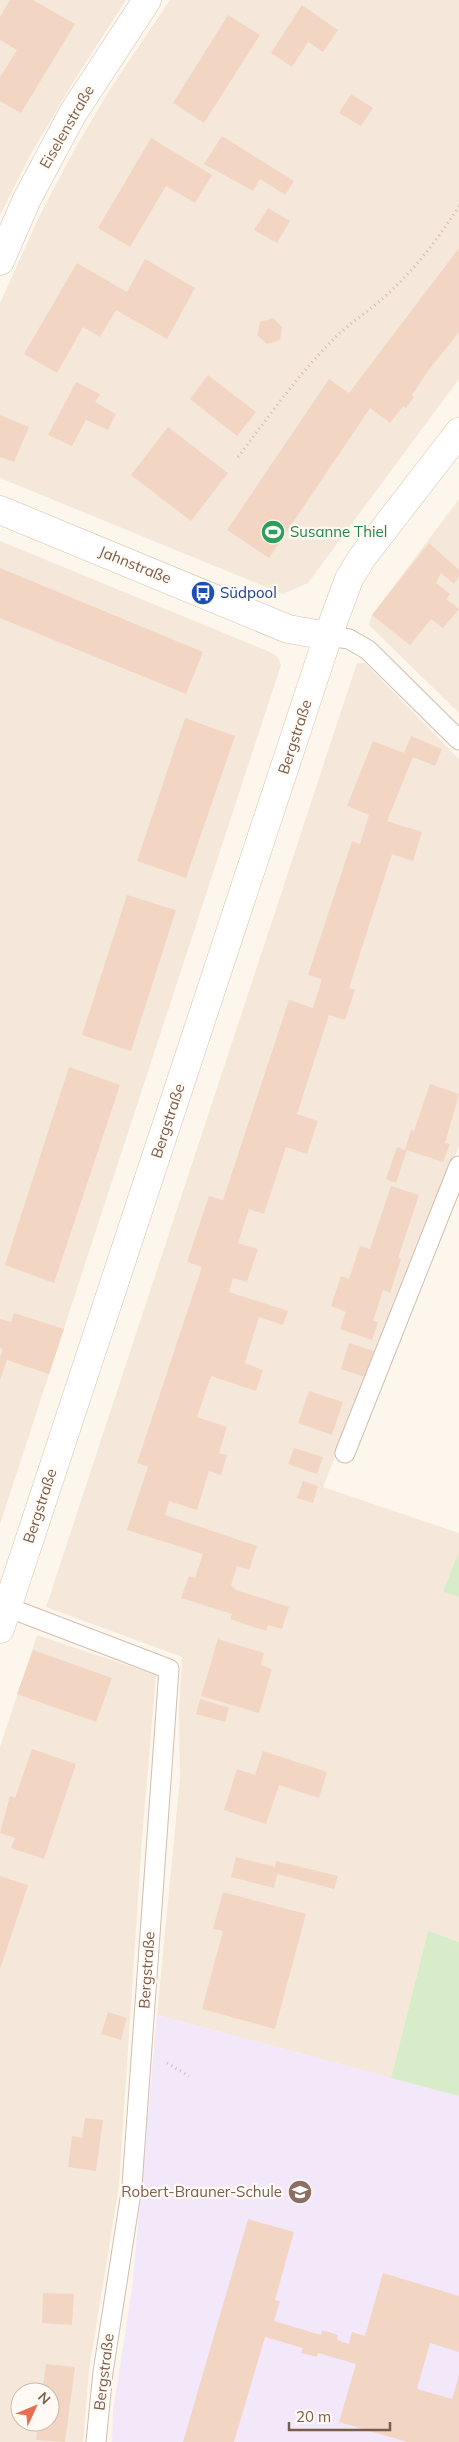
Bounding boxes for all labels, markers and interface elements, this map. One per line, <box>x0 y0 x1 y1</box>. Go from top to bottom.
street label: Eiselenstraße <box>35 82 98 172</box>
sports icon: Susanne Thiel <box>260 519 286 545</box>
place label: Susanne Thiel <box>290 522 387 541</box>
street label: Jahnstraße <box>96 541 174 588</box>
bus stop icon: Südpool <box>190 580 216 606</box>
place label: Südpool <box>220 583 277 602</box>
street label: Bergstraße <box>274 697 316 777</box>
street label: Bergstraße <box>147 1081 189 1161</box>
street label: Bergstraße <box>19 1466 61 1546</box>
street label: Bergstraße <box>134 1931 159 2009</box>
school or university icon: Robert-Brauner-Schule <box>287 2179 313 2205</box>
place label: Robert-Brauner-Schule <box>121 2182 282 2201</box>
street label: Bergstraße <box>89 2332 118 2412</box>
north arrow <box>10 2382 60 2432</box>
text: N <box>34 2388 54 2408</box>
scale bar <box>289 2400 390 2432</box>
text: 20 m <box>296 2407 331 2426</box>

